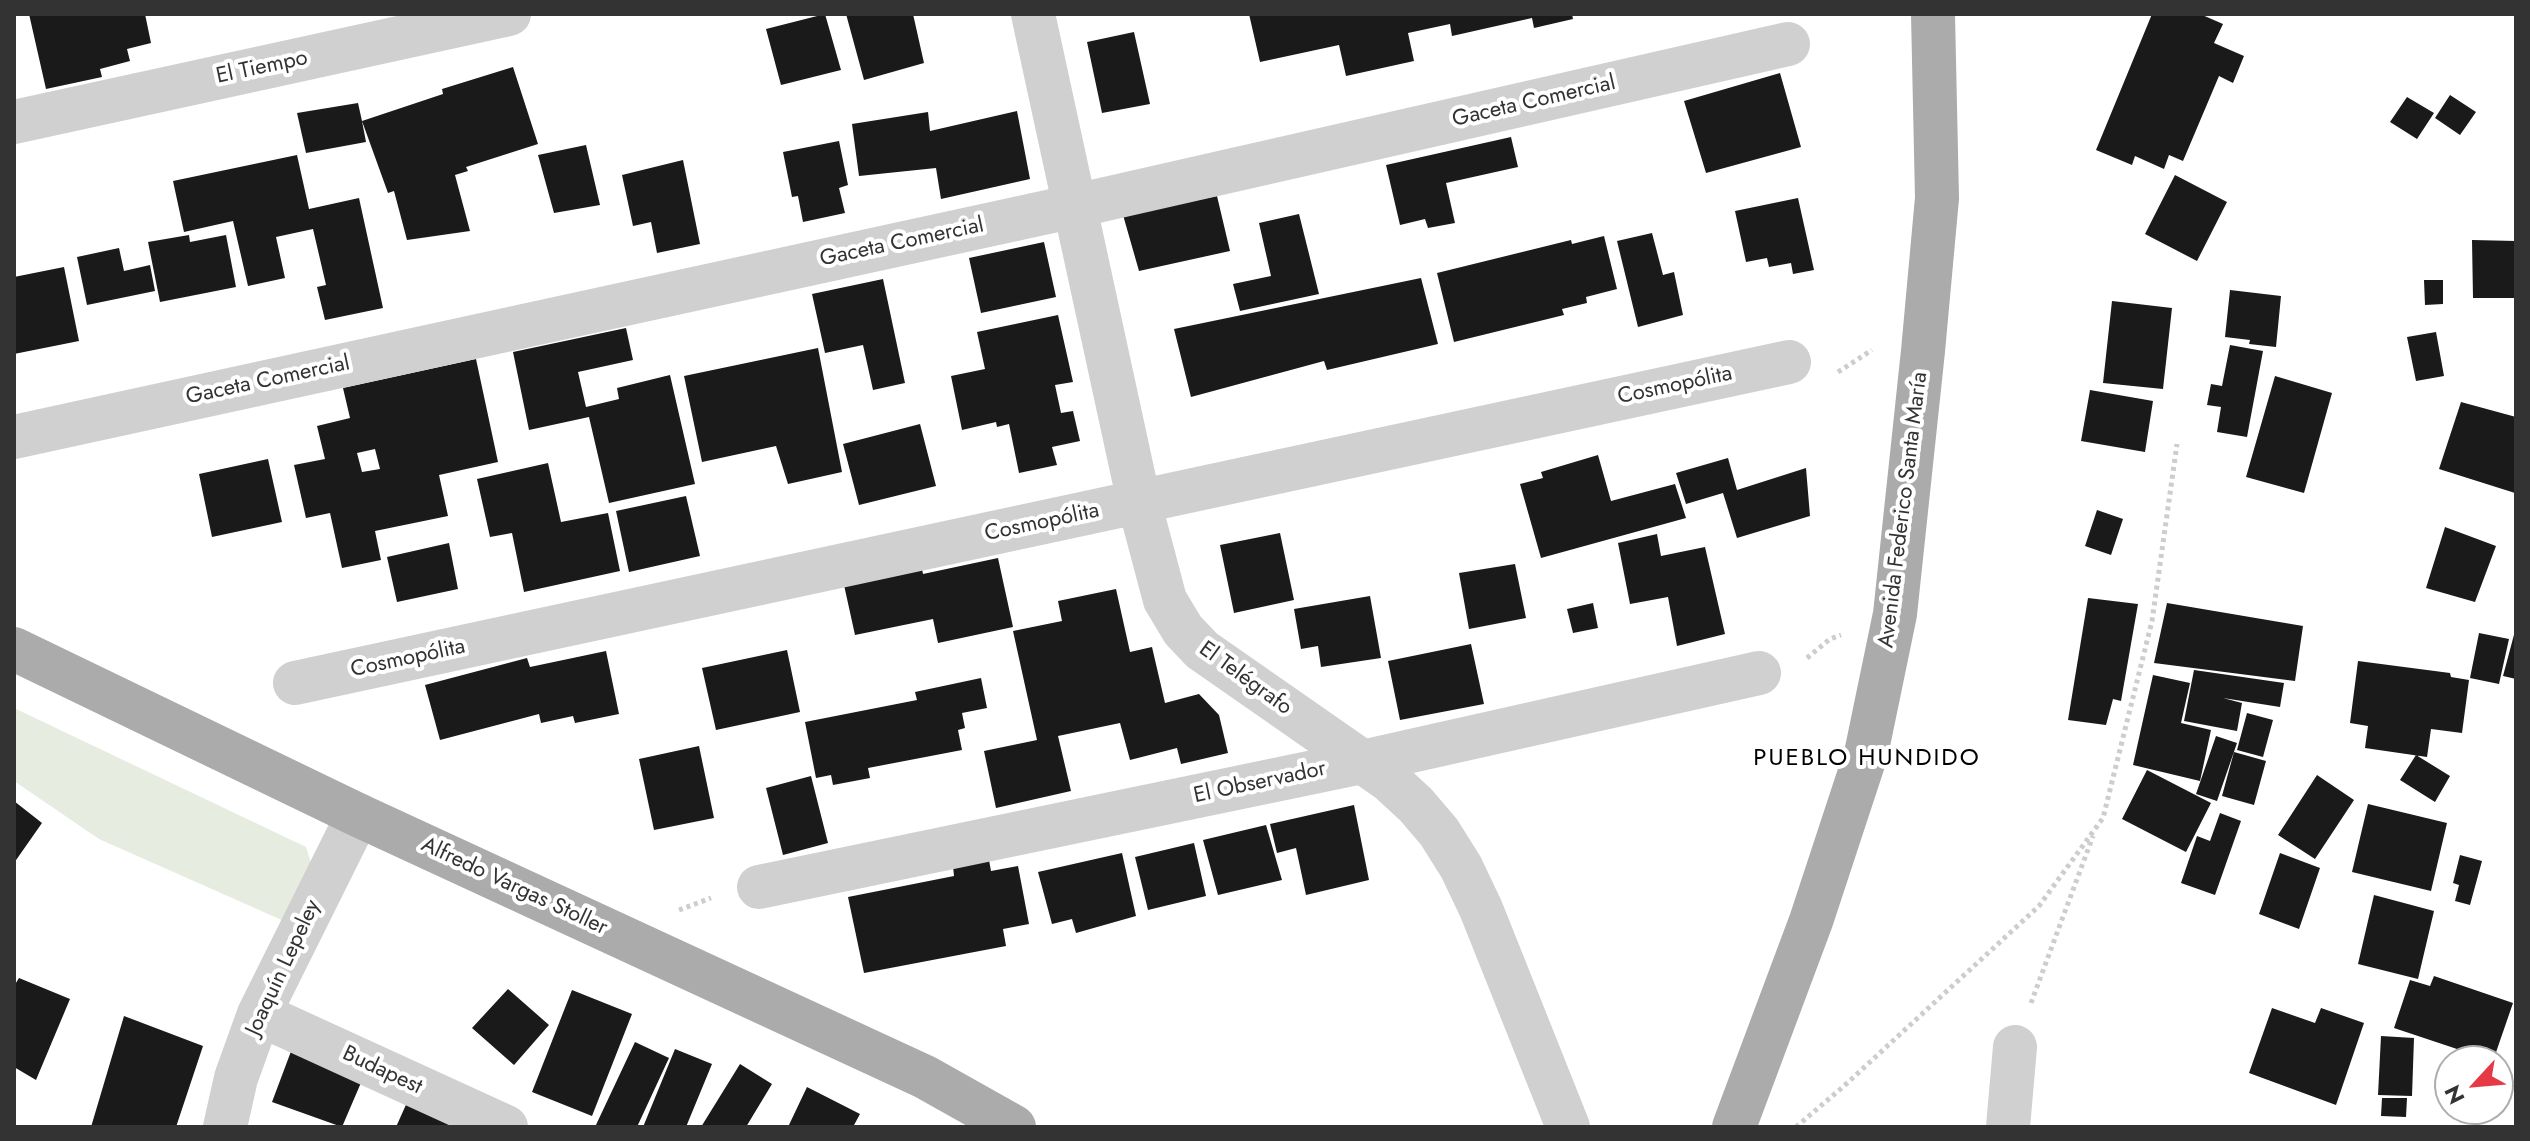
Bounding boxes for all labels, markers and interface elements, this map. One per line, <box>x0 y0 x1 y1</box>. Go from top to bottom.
street label: El Tiempo <box>214 45 310 91</box>
street label: Gaceta Comercial <box>1450 70 1618 134</box>
street label: Gaceta Comercial <box>818 213 986 273</box>
street label: Gaceta Comercial <box>184 351 352 411</box>
street label: Cosmopólita <box>1615 361 1735 411</box>
street label: Avenida Federico Santa María <box>1874 370 1934 650</box>
street label: Cosmopólita <box>982 498 1102 548</box>
street label: Cosmopólita <box>348 634 468 684</box>
street label: El Telégrafo <box>1193 636 1297 722</box>
district label: PUEBLO HUNDIDO <box>1753 745 1981 773</box>
street label: El Observador <box>1192 756 1328 810</box>
street label: Alfredo Vargas Stoller <box>417 832 611 942</box>
street label: Joaquín Lepeley <box>241 896 327 1040</box>
street label: Budapest <box>338 1041 426 1101</box>
north arrow <box>2434 1045 2514 1125</box>
text: N <box>2436 1080 2472 1110</box>

